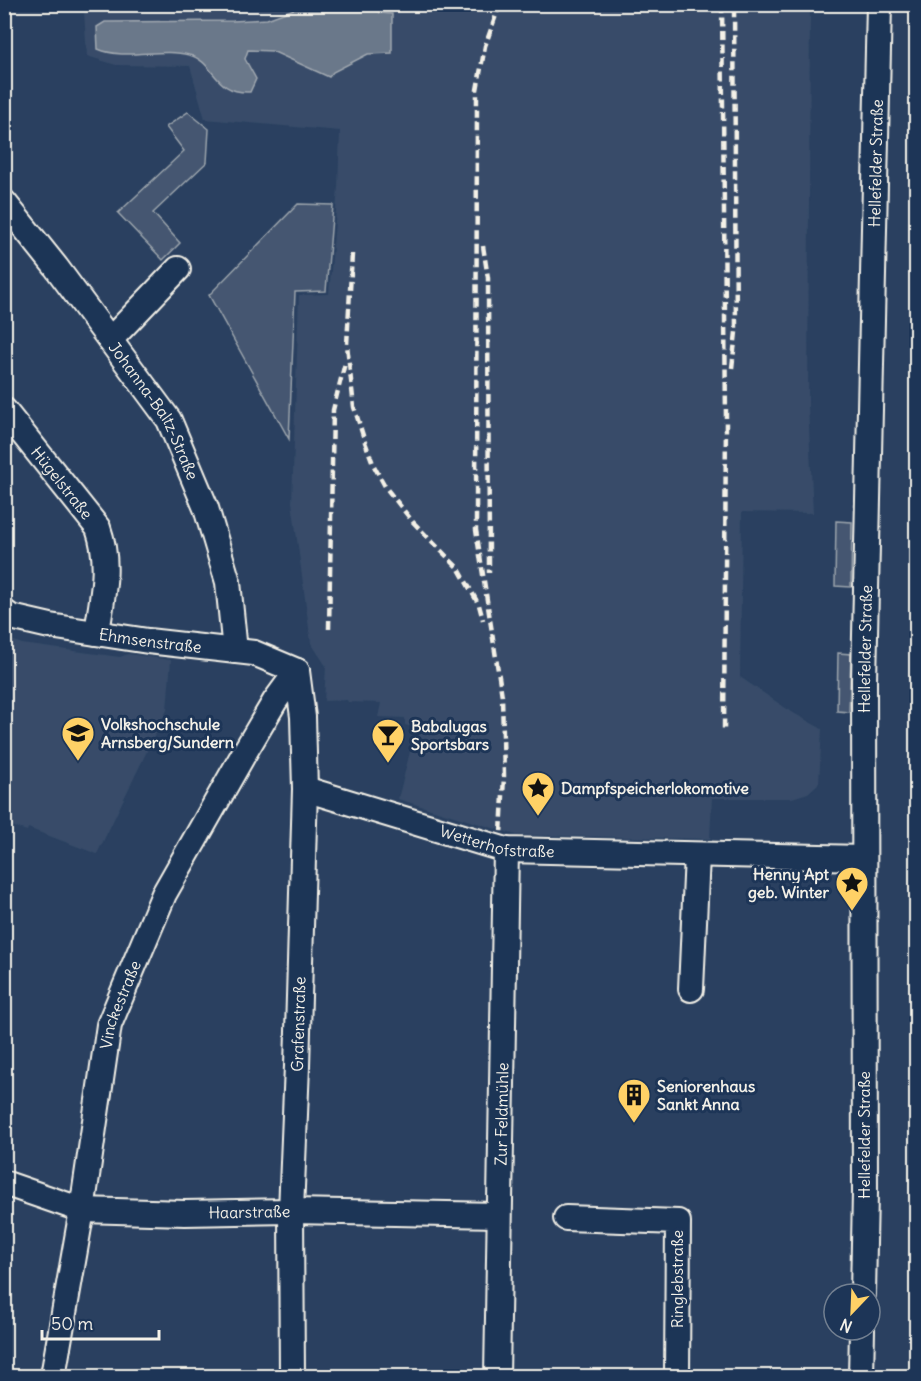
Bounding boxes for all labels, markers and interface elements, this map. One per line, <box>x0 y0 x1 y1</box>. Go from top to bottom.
street label: Hellefelder Straße <box>864 99 887 227</box>
street label: Johanna-Baltz-Straße <box>105 338 203 483</box>
street label: Hügelstraße <box>27 442 97 523</box>
street label: Hellefelder Straße <box>854 585 876 713</box>
street label: Ehmsenstraße <box>98 624 203 657</box>
place label: Volkshochschule Arnsberg/Sundern <box>101 714 234 753</box>
school or university icon: Volkshochschule Arnsberg/Sundern <box>60 715 96 762</box>
place label: Babalugas Sportsbars <box>411 716 489 755</box>
bar icon: Babalugas Sportsbars <box>370 717 406 764</box>
place icon: Dampfspeicherlokomotive <box>520 770 556 817</box>
place label: Dampfspeicherlokomotive <box>561 778 749 799</box>
street label: Wetterhofstraße <box>437 820 555 861</box>
place label: Henny Apt geb. Winter <box>748 864 830 903</box>
place icon: Henny Apt geb. Winter <box>834 865 870 912</box>
street label: Vinckestraße <box>96 957 145 1050</box>
street label: Grafenstraße <box>287 976 310 1072</box>
street label: Zur Feldmühle <box>491 1062 512 1166</box>
street label: Hellefelder Straße <box>854 1071 874 1199</box>
place label: Seniorenhaus Sankt Anna <box>657 1076 755 1114</box>
building icon: Seniorenhaus Sankt Anna <box>616 1077 652 1124</box>
street label: Haarstraße <box>208 1201 290 1223</box>
street label: Ringlebstraße <box>667 1230 687 1328</box>
north arrow <box>822 1282 882 1342</box>
scale bar <box>42 1303 159 1341</box>
text: 50 m <box>51 1312 93 1335</box>
text: N <box>837 1314 855 1337</box>

